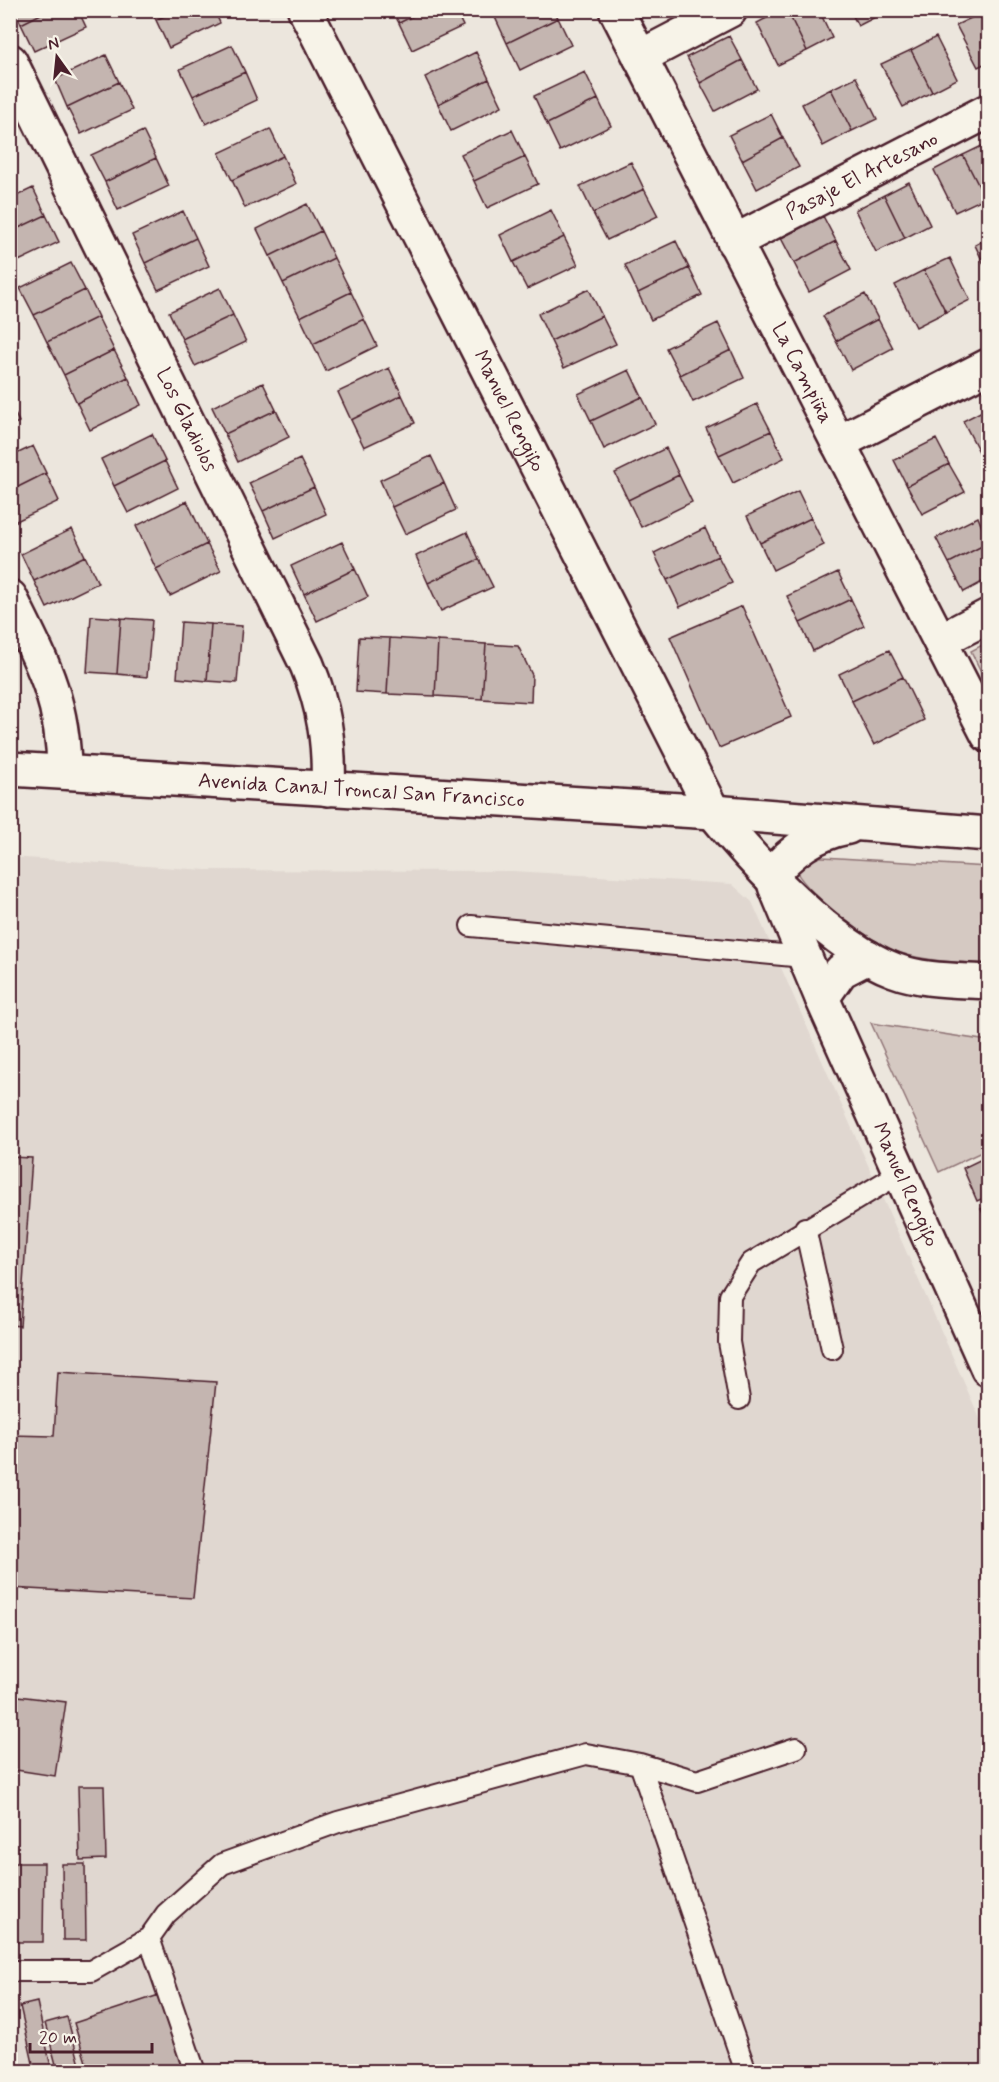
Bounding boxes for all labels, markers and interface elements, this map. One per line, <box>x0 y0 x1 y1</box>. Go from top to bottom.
north arrow <box>27 27 87 87</box>
text: N <box>46 32 61 55</box>
street label: Pasaje El Artesano <box>781 125 943 227</box>
street label: La Campiña <box>765 318 840 428</box>
street label: Manuel Rengifo <box>466 345 552 478</box>
street label: Los Gladiolos <box>149 363 224 477</box>
street label: Avenida Canal Troncal San Francisco <box>197 767 525 814</box>
street label: Manuel Rengifo <box>866 1118 946 1252</box>
scale bar <box>30 2016 152 2054</box>
text: 20 m <box>39 2026 77 2050</box>

